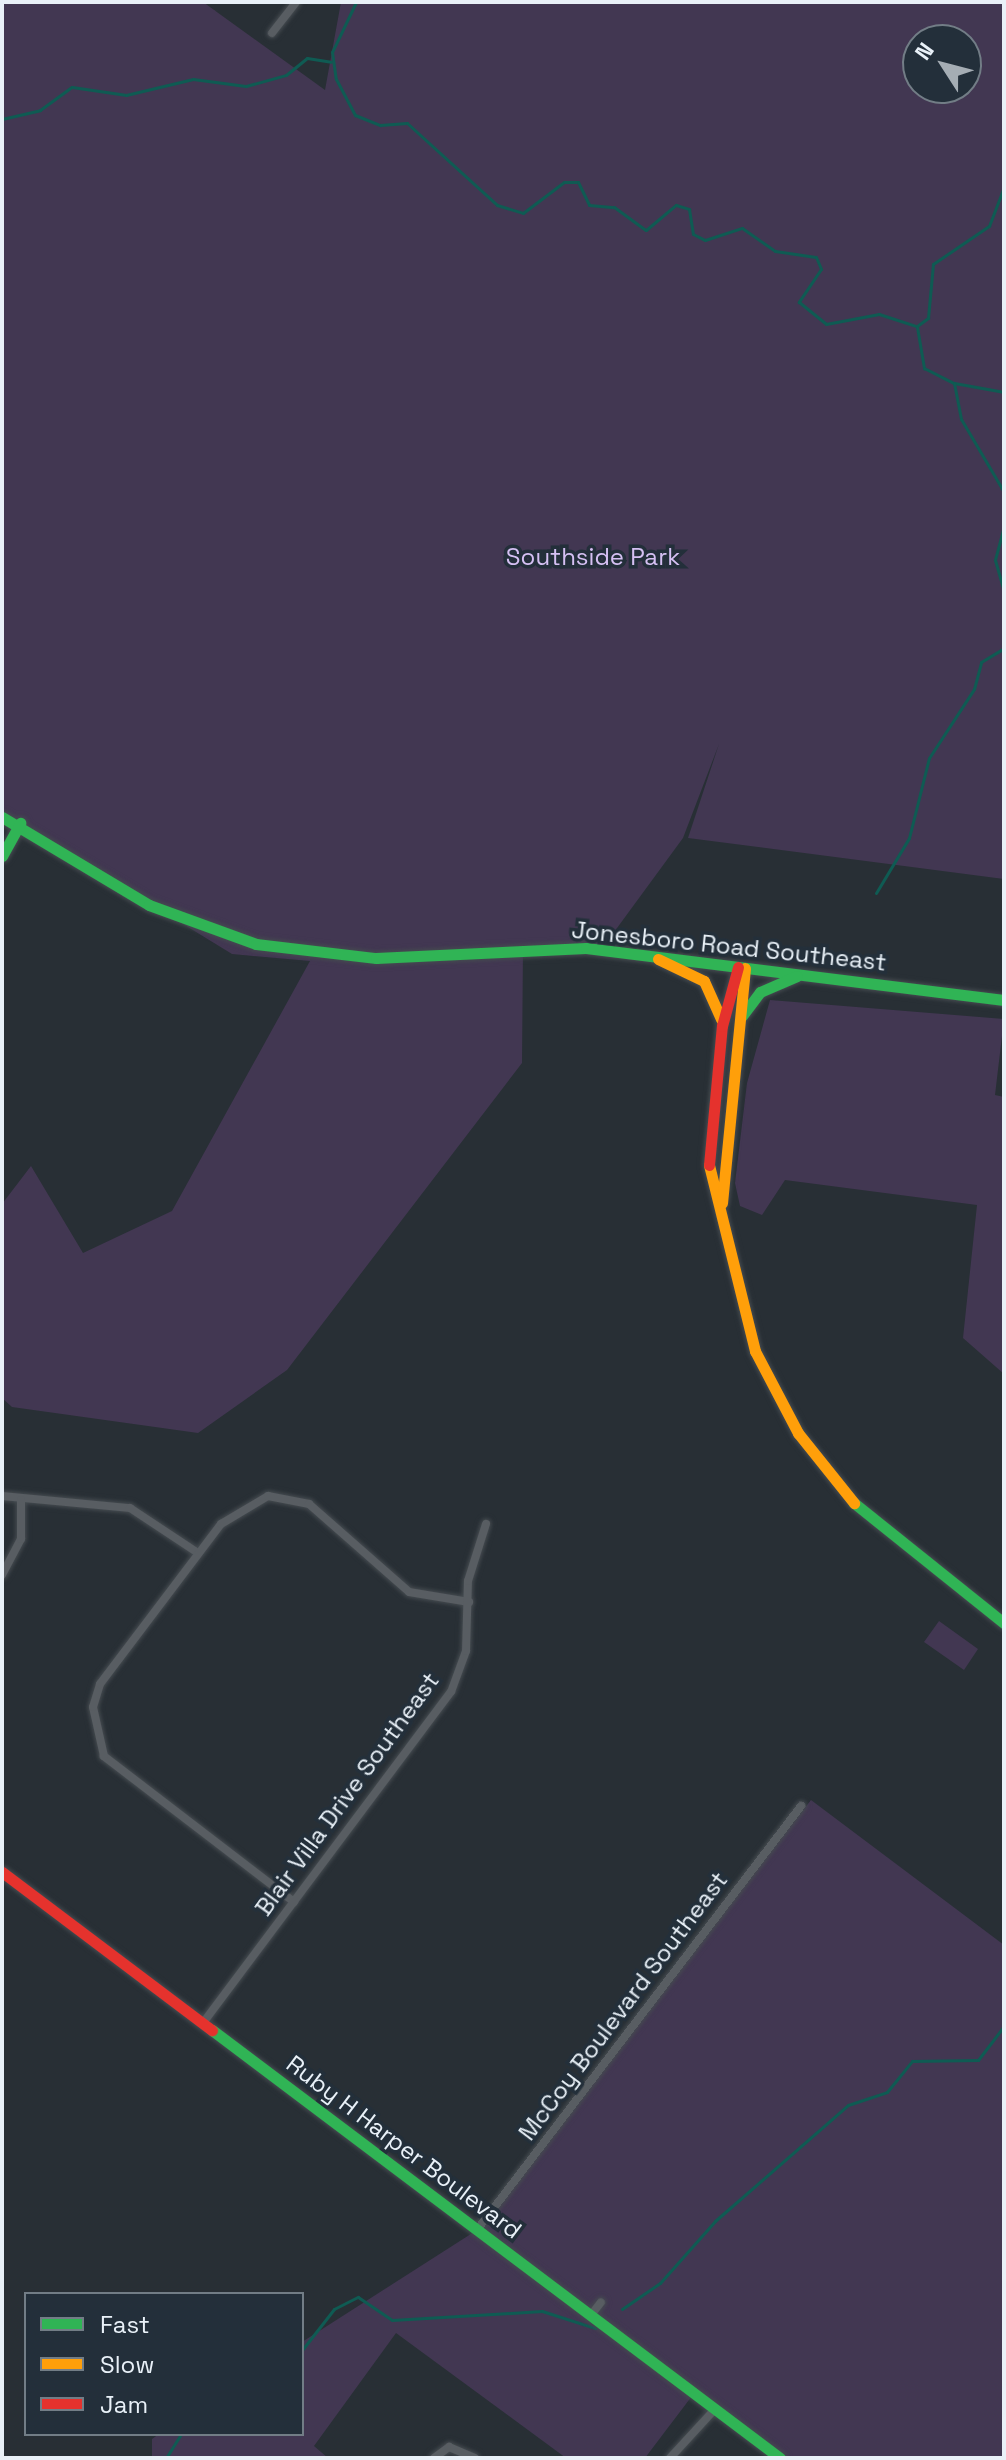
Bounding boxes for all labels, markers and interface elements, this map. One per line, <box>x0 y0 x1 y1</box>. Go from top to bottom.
north arrow <box>902 24 982 104</box>
text: N <box>909 37 940 65</box>
park label: Southside Park <box>506 543 680 571</box>
street label: Jonesboro Road Southeast <box>570 915 888 977</box>
street label: Blair Villa Drive Southeast <box>249 1667 445 1921</box>
street label: McCoy Boulevard Southeast <box>512 1866 734 2146</box>
street label: Ruby H Harper Boulevard <box>281 2049 527 2245</box>
legend <box>24 2292 304 2436</box>
text: Fast <box>100 2309 150 2340</box>
text: Slow <box>100 2349 154 2380</box>
text: Jam <box>100 2389 148 2420</box>

